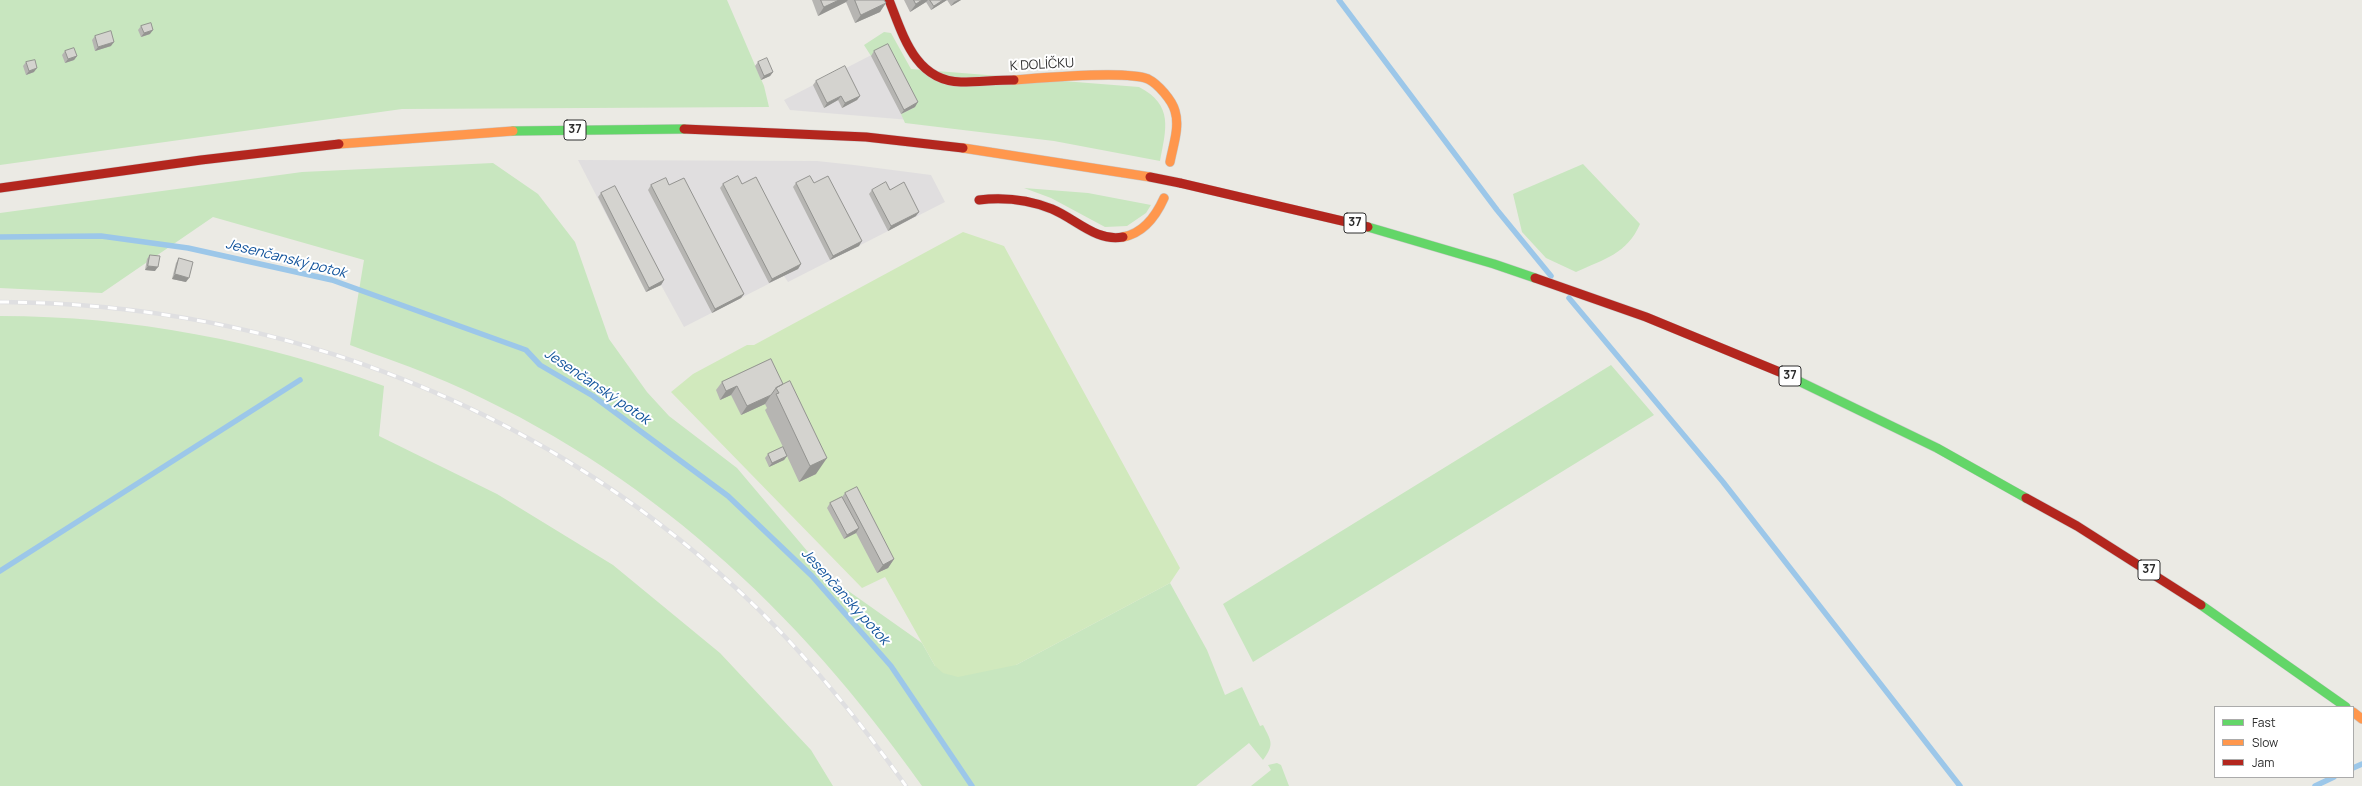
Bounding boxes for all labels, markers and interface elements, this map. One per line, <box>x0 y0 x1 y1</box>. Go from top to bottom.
street label: K DOLÍČKU <box>1010 56 1074 74</box>
road number: 37 <box>564 120 586 140</box>
road number: 37 <box>1344 213 1366 233</box>
water label: Jesenčanský potok <box>224 236 348 282</box>
water label: Jesenčanský potok <box>541 345 653 429</box>
road number: 37 <box>1779 366 1801 386</box>
water label: Jesenčanský potok <box>797 545 893 649</box>
road number: 37 <box>2138 560 2160 580</box>
legend <box>2214 706 2354 778</box>
text: Fast <box>2252 714 2276 731</box>
text: Slow <box>2252 734 2278 751</box>
text: Jam <box>2252 754 2274 771</box>

